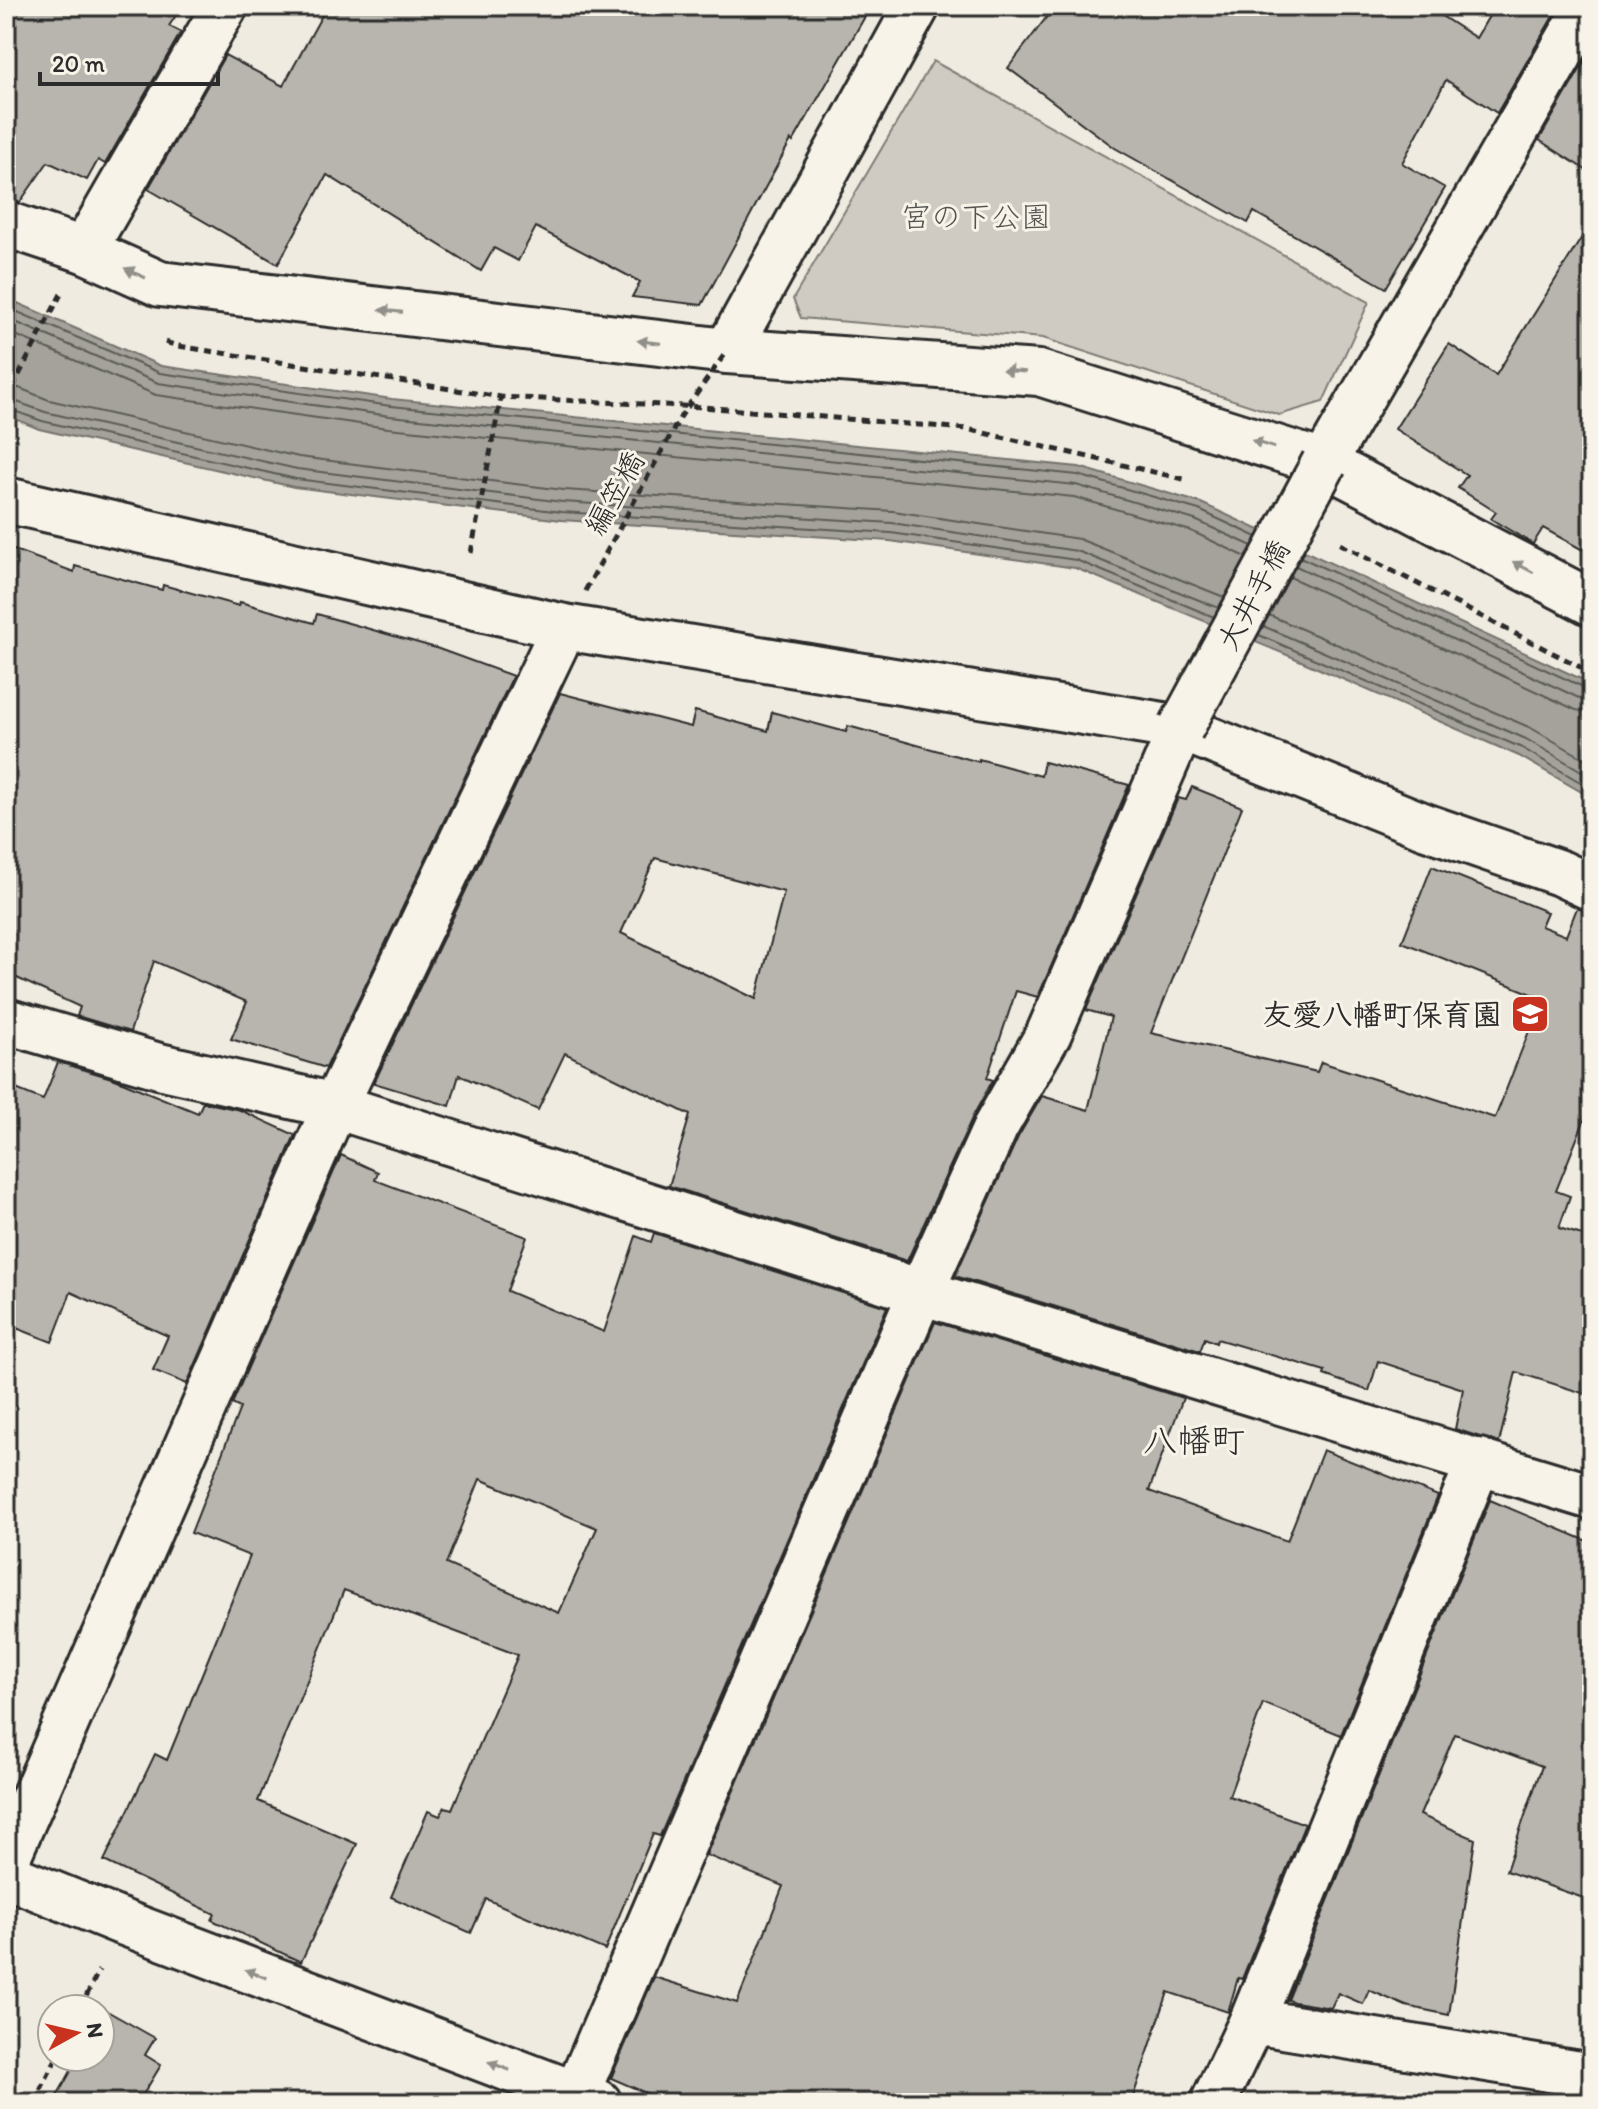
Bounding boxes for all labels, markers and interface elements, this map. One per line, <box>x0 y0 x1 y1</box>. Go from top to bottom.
scale bar <box>40 36 218 86</box>
text: 20 m <box>52 49 105 78</box>
park label: 宮の下公園 <box>901 198 1051 235</box>
one-way arrow <box>123 266 147 280</box>
one-way arrow <box>378 305 403 318</box>
one-way arrow <box>636 335 661 348</box>
one-way arrow <box>1002 364 1027 377</box>
one-way arrow <box>1251 437 1275 450</box>
street label: 編笠橋 <box>576 445 652 541</box>
street label: 大井手橋 <box>1208 533 1298 657</box>
one-way arrow <box>1511 561 1534 574</box>
school or university icon: 友愛八幡町保育園 <box>1509 993 1551 1035</box>
place label: 友愛八幡町保育園 <box>1262 996 1502 1033</box>
district label: 八幡町 <box>1143 1420 1245 1461</box>
one-way arrow <box>244 1967 268 1980</box>
north arrow <box>36 1993 116 2073</box>
text: N <box>81 2021 110 2040</box>
one-way arrow <box>487 2059 511 2072</box>

